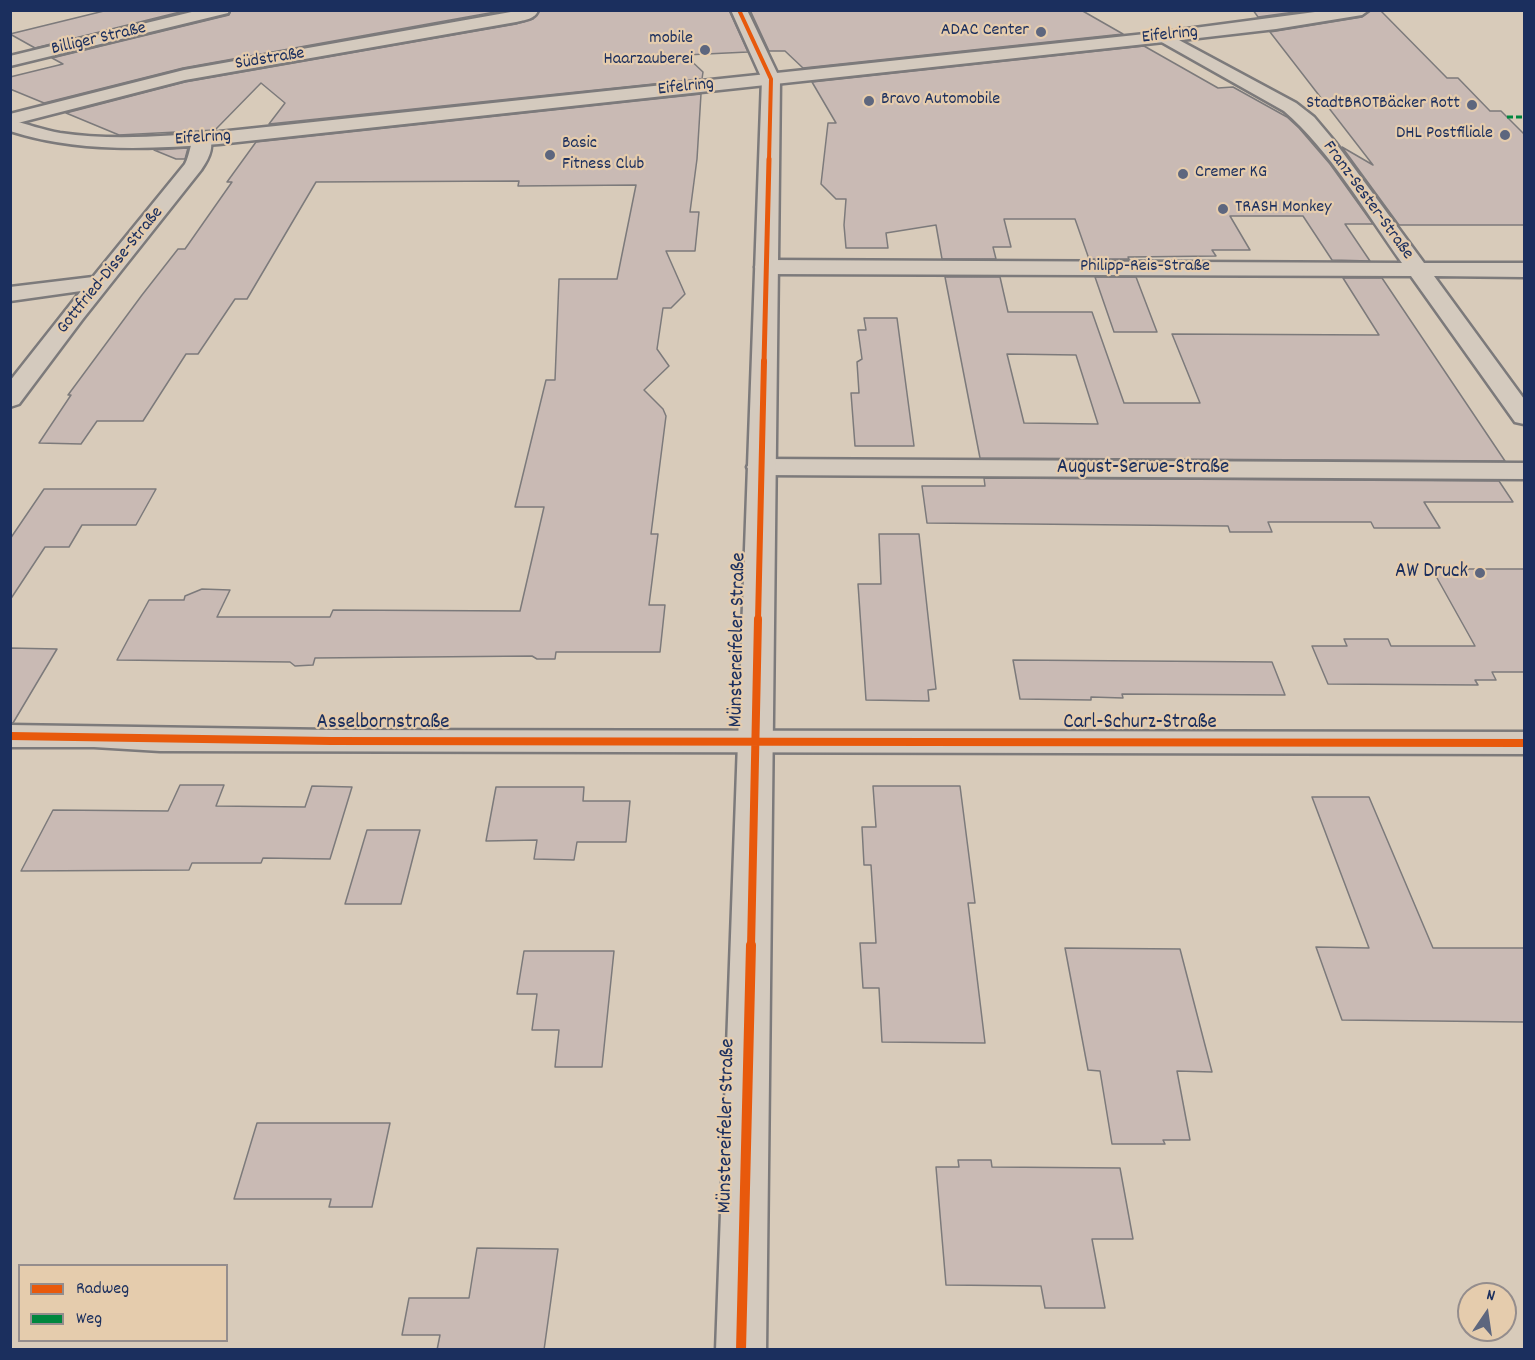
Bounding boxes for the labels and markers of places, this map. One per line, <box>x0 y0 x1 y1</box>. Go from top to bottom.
place label: ADAC Center <box>941 21 1029 43</box>
marker: ADAC Center <box>1034 25 1048 39</box>
place label: mobile Haarzauberei <box>604 29 693 72</box>
marker: mobile Haarzauberei <box>698 43 712 57</box>
place label: Bravo Automobile <box>881 90 1000 112</box>
marker: Bravo Automobile <box>862 94 876 108</box>
place label: StadtBROTBäcker Rott <box>1306 94 1460 116</box>
marker: StadtBROTBäcker Rott <box>1465 98 1479 112</box>
place label: DHL Postfiliale <box>1396 124 1493 146</box>
marker: DHL Postfiliale <box>1498 128 1512 142</box>
place label: Basic Fitness Club <box>562 134 644 176</box>
marker: Basic Fitness Club <box>543 148 557 162</box>
place label: Cremer KG <box>1195 163 1267 185</box>
marker: Cremer KG <box>1176 167 1190 181</box>
place label: TRASH Monkey <box>1235 198 1332 220</box>
marker: TRASH Monkey <box>1216 202 1230 216</box>
place label: AW Druck <box>1395 560 1468 586</box>
marker: AW Druck <box>1473 566 1487 580</box>

